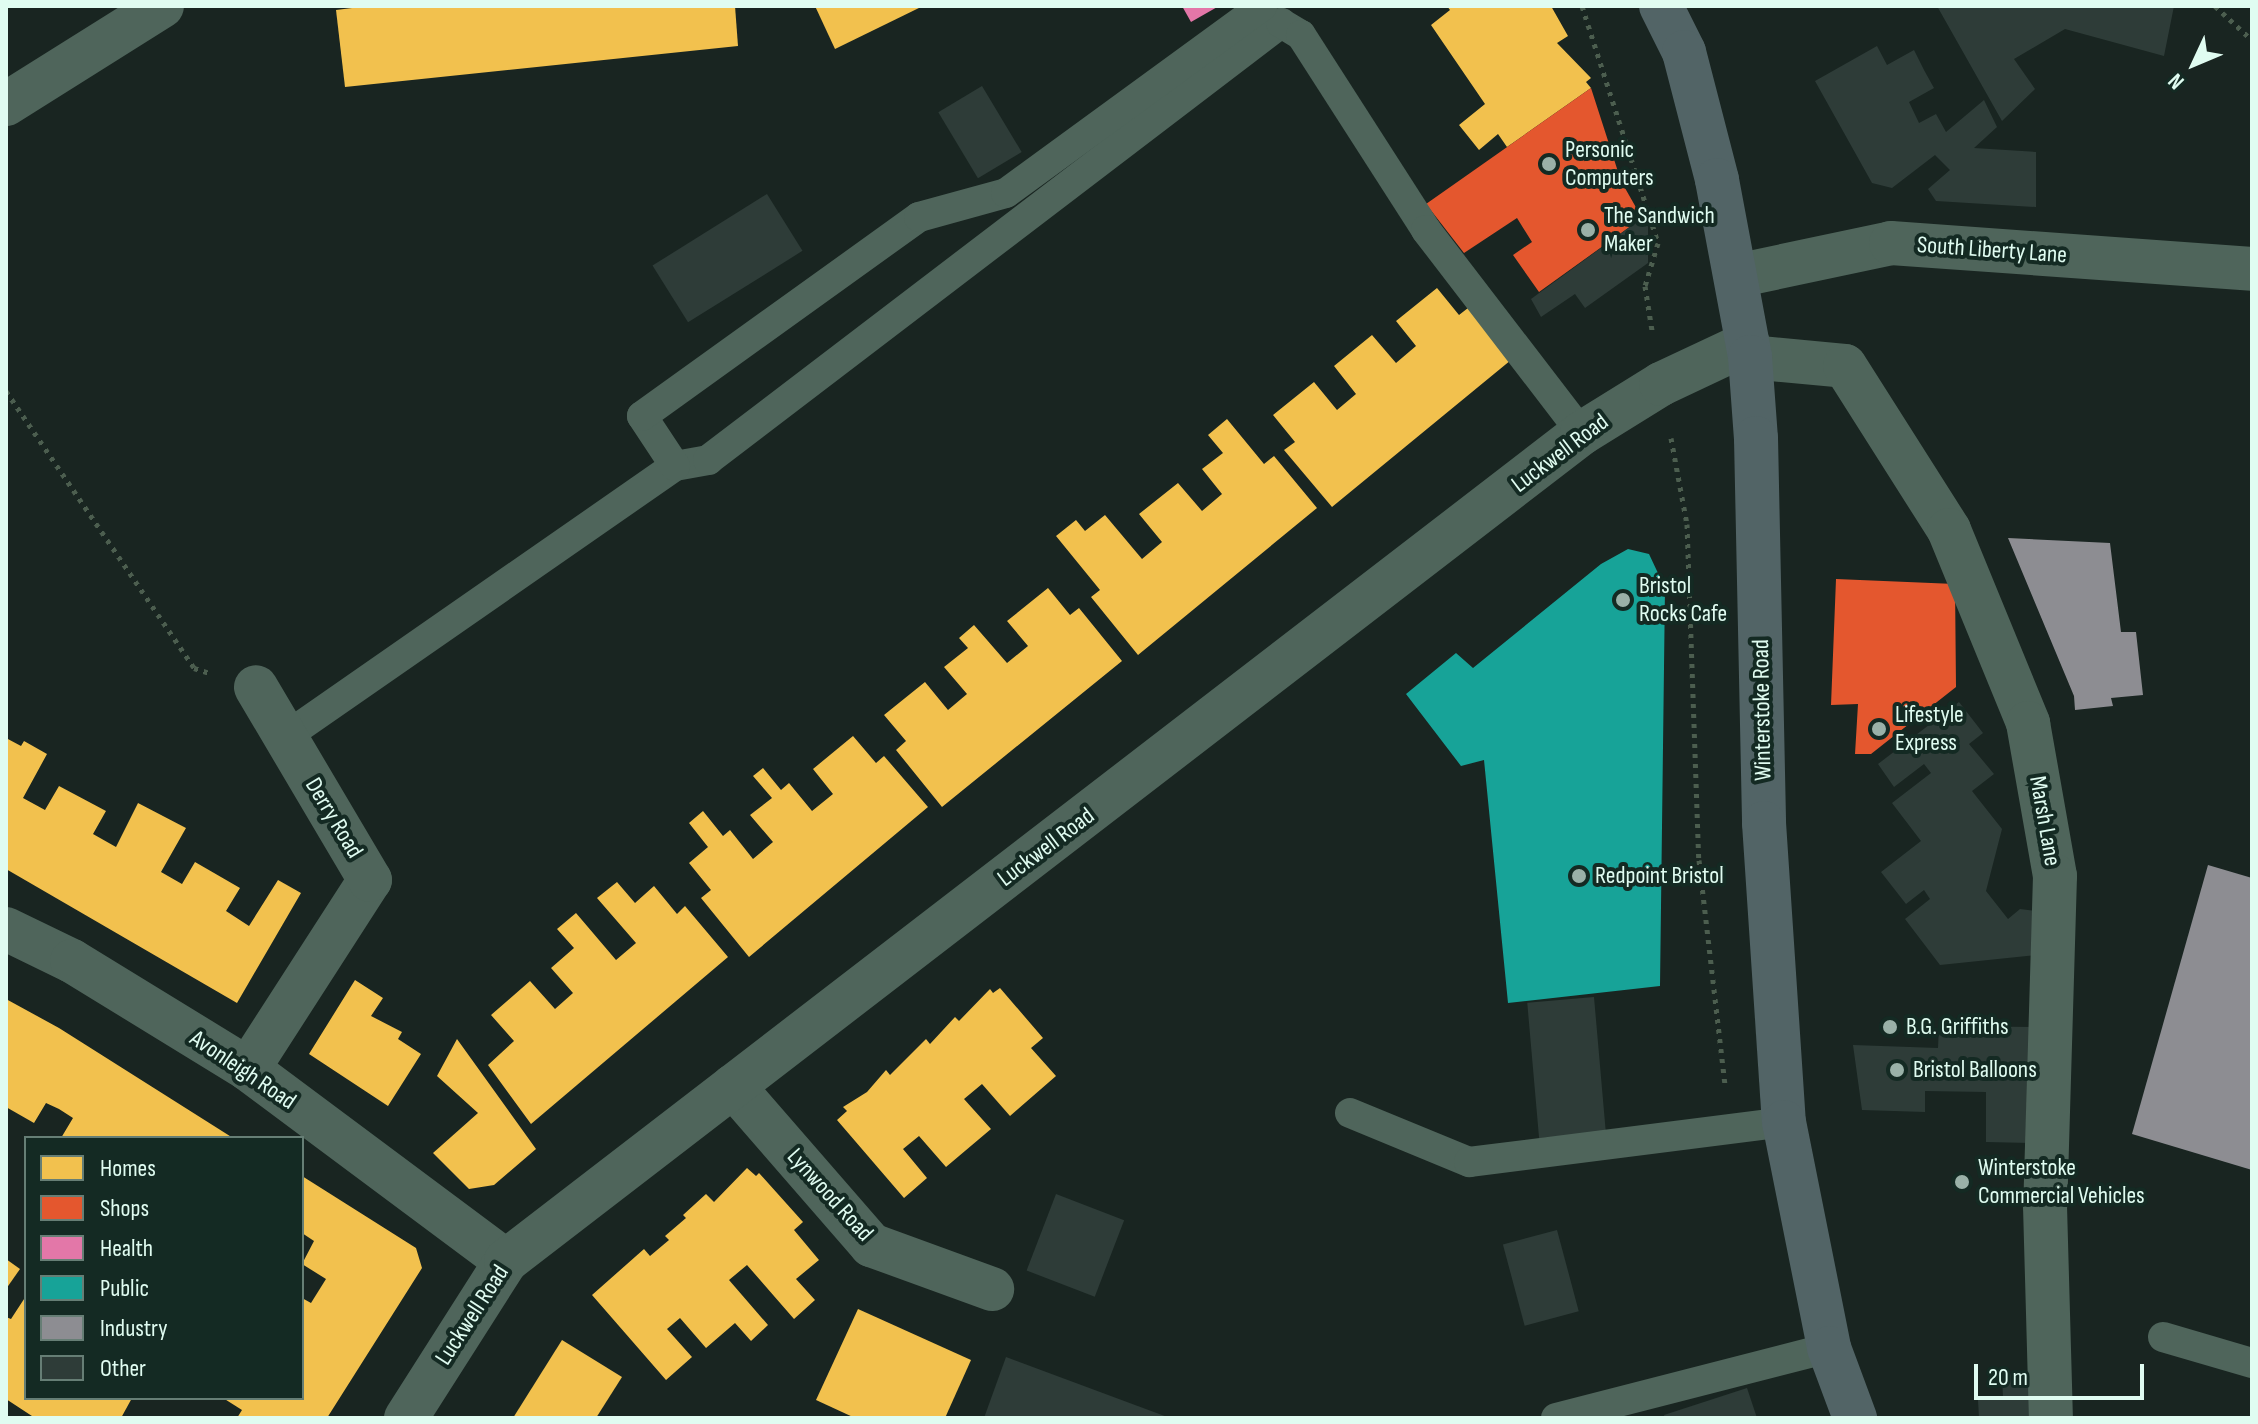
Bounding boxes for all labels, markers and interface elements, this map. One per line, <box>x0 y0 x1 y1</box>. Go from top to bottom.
north arrow <box>2154 24 2234 104</box>
text: N <box>2163 67 2190 95</box>
place label: Personic Computers <box>1565 136 1654 192</box>
marker: Personic Computers <box>1540 155 1558 173</box>
place label: The Sandwich Maker <box>1604 202 1715 258</box>
marker: The Sandwich Maker <box>1579 221 1597 239</box>
street label: South Liberty Lane <box>1916 230 2068 270</box>
street label: Luckwell Road <box>1506 407 1614 499</box>
place label: Bristol Rocks Cafe <box>1639 572 1727 628</box>
marker: Bristol Rocks Cafe <box>1614 591 1632 609</box>
street label: Winterstoke Road <box>1746 639 1778 781</box>
place label: Lifestyle Express <box>1895 701 1964 757</box>
marker: Lifestyle Express <box>1870 720 1888 738</box>
street label: Derry Road <box>299 773 369 863</box>
street label: Marsh Lane <box>2023 774 2067 868</box>
street label: Luckwell Road <box>992 801 1100 893</box>
place label: Redpoint Bristol <box>1595 862 1724 890</box>
marker: Redpoint Bristol <box>1570 867 1588 885</box>
place label: B.G. Griffiths <box>1906 1013 2009 1041</box>
marker: B.G. Griffiths <box>1881 1018 1899 1036</box>
street label: Avonleigh Road <box>185 1024 301 1116</box>
place label: Bristol Balloons <box>1913 1056 2037 1084</box>
marker: Bristol Balloons <box>1888 1061 1906 1079</box>
legend <box>24 1136 304 1400</box>
street label: Lynwood Road <box>781 1143 879 1247</box>
text: Homes <box>100 1154 156 1183</box>
place label: Winterstoke Commercial Vehicles <box>1978 1154 2145 1210</box>
marker: Winterstoke Commercial Vehicles <box>1953 1173 1971 1191</box>
text: Shops <box>100 1194 149 1223</box>
text: Health <box>100 1234 153 1263</box>
street label: Luckwell Road <box>429 1260 515 1370</box>
text: Public <box>100 1274 149 1303</box>
text: Industry <box>100 1314 167 1343</box>
scale bar <box>1978 1348 2148 1398</box>
text: Other <box>100 1354 146 1383</box>
text: 20 m <box>1988 1363 2028 1392</box>

